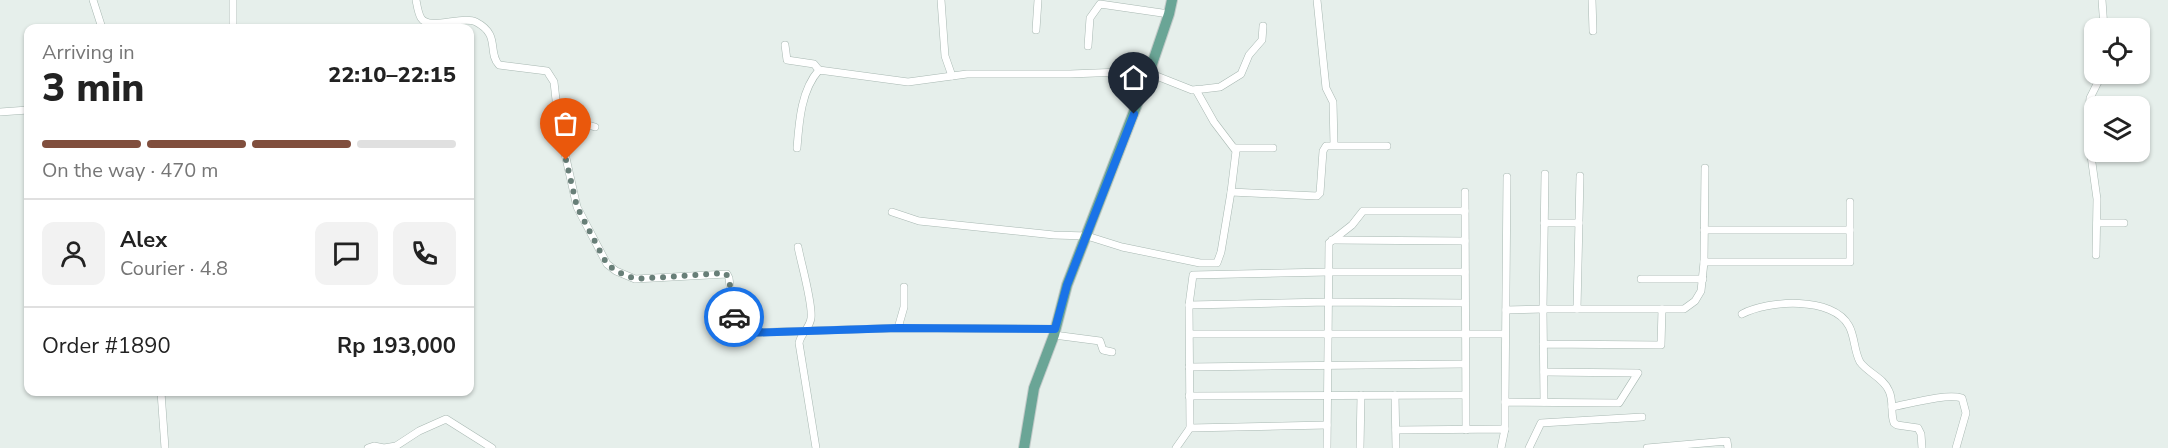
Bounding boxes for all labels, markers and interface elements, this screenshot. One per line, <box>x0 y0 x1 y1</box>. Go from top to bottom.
map controls <box>2084 18 2150 162</box>
button: locate <box>2084 18 2150 84</box>
text: Arriving in <box>42 39 135 66</box>
pin <box>1108 52 1159 114</box>
text: 22:10–22:15 <box>328 60 456 90</box>
icon: home <box>1117 61 1150 94</box>
text: 3 min <box>42 62 145 115</box>
button: layers <box>2084 96 2150 162</box>
pin <box>540 98 591 160</box>
icon: bag <box>549 107 582 140</box>
text: On the way · 470 m <box>42 157 218 184</box>
button: person <box>42 222 105 285</box>
button: chat <box>315 222 378 285</box>
button: phone <box>393 222 456 285</box>
text: Alex <box>120 225 167 255</box>
text: Courier · 4.8 <box>120 255 228 282</box>
courier <box>704 287 764 347</box>
icon: car <box>718 301 751 334</box>
text: Order #1890 <box>42 331 171 361</box>
text: Rp 193,000 <box>337 331 456 361</box>

